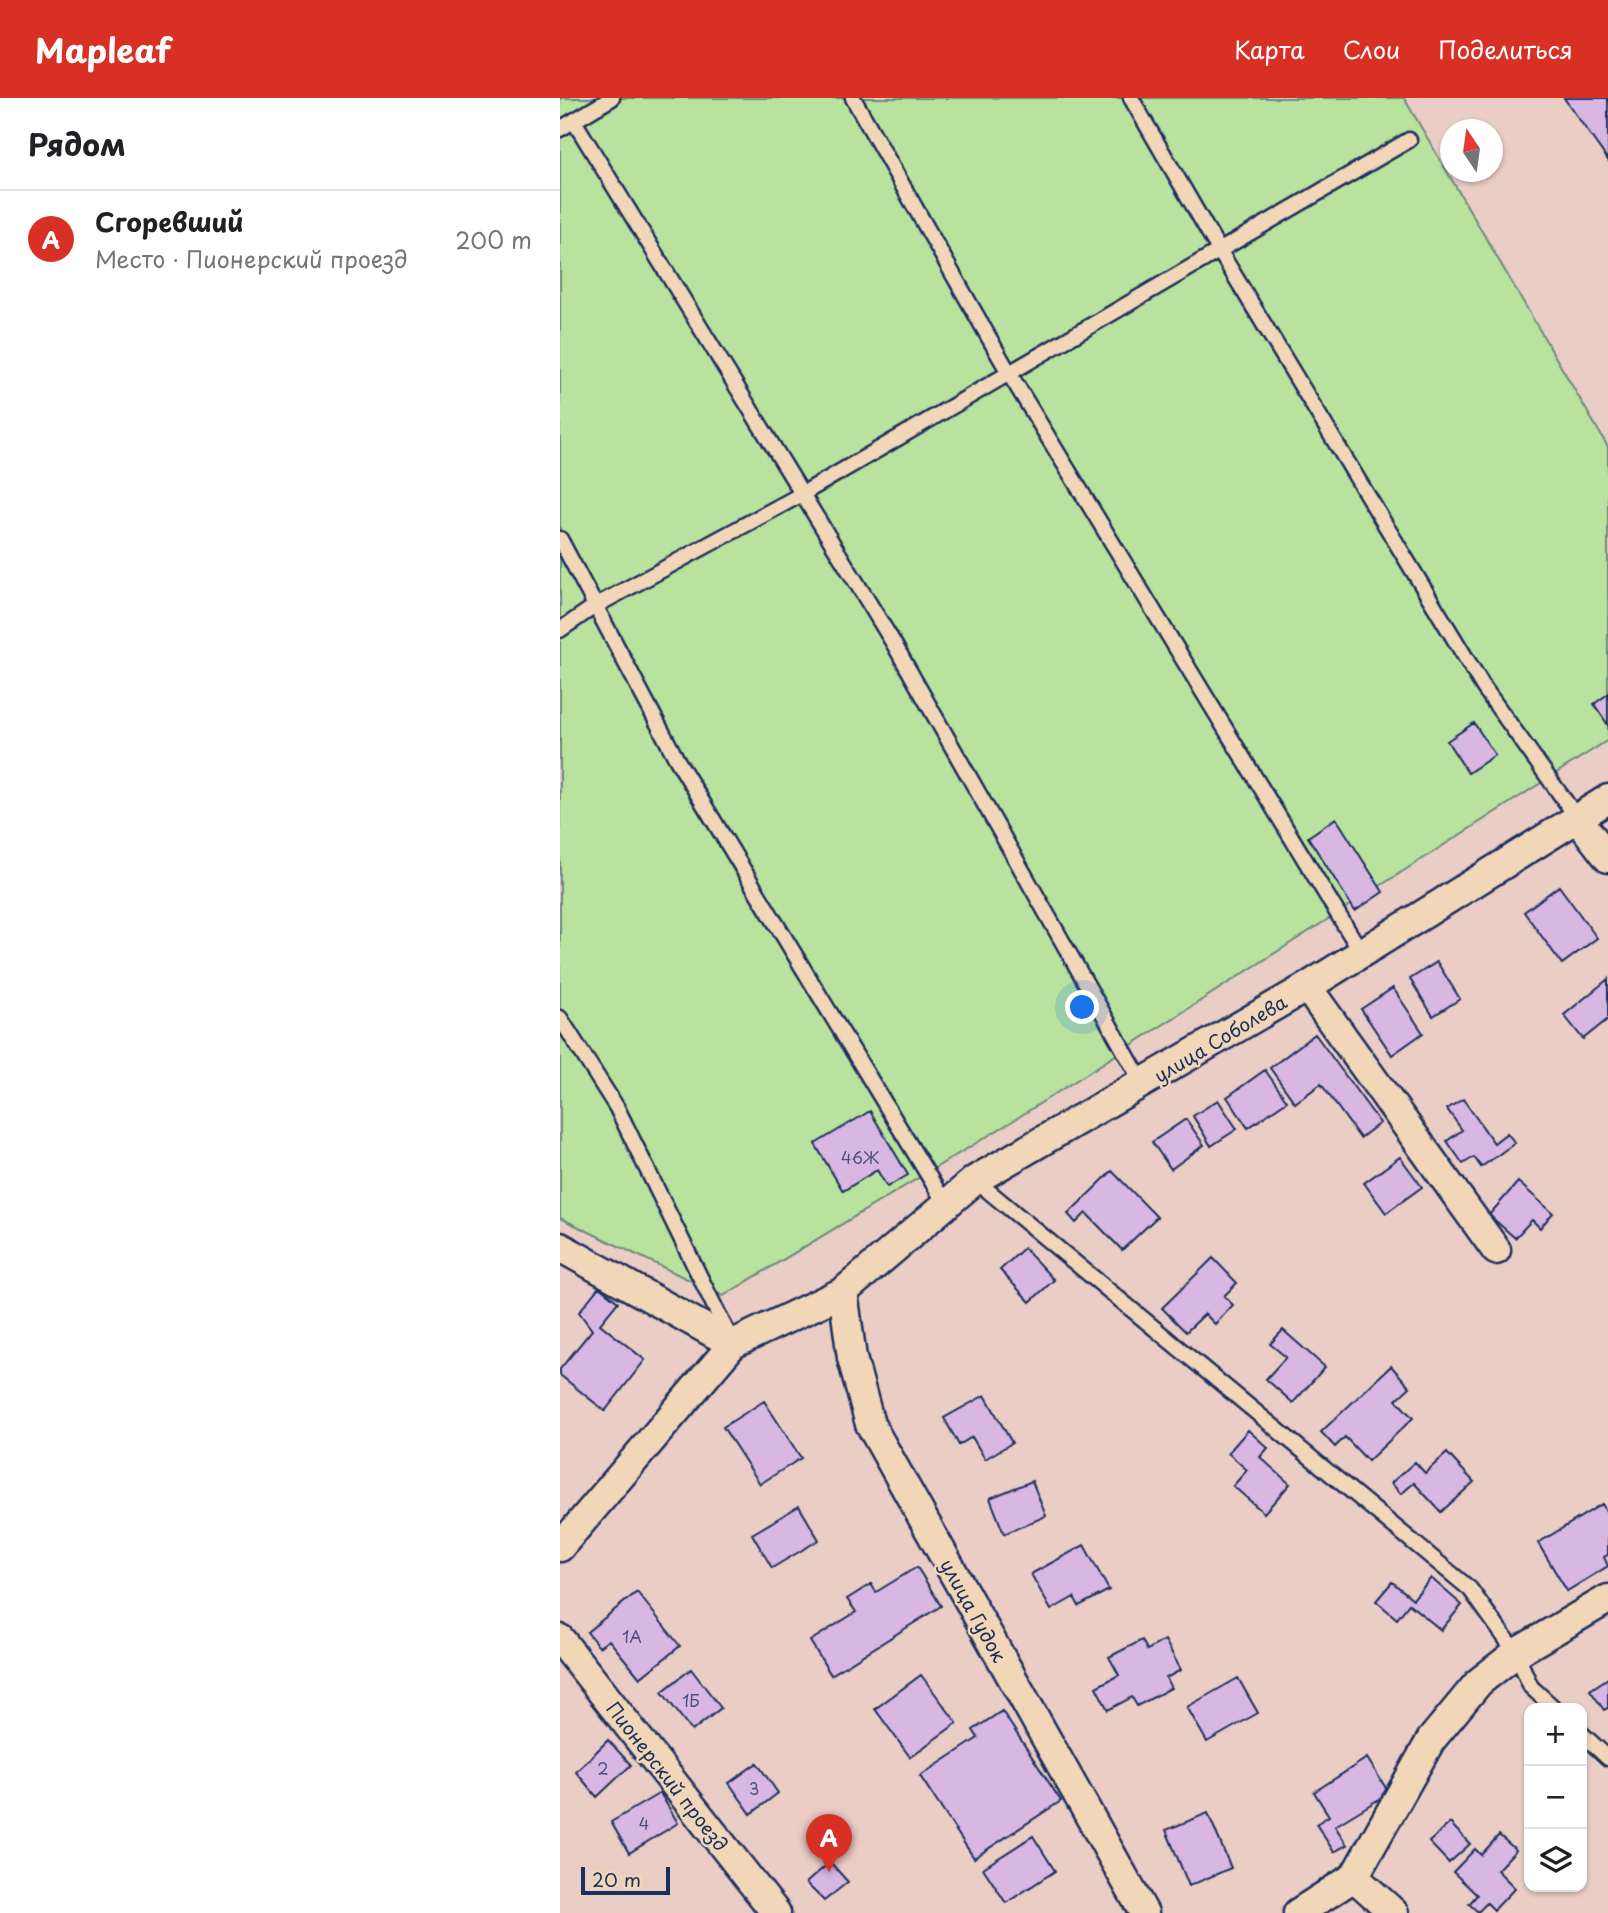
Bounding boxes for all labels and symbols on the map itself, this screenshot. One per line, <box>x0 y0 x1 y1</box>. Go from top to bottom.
north arrow <box>1440 119 1503 182</box>
street label: улица Соболева <box>1148 987 1292 1089</box>
your location <box>1065 990 1099 1024</box>
house number: 46Ж <box>841 1145 879 1169</box>
street label: улица Гудок <box>934 1553 1014 1667</box>
house number: 1А <box>622 1624 642 1648</box>
house number: 1Б <box>682 1688 700 1712</box>
street label: Пионерский проезд <box>601 1695 735 1857</box>
house number: 2 <box>597 1756 609 1780</box>
house number: 3 <box>749 1776 759 1800</box>
house number: 4 <box>639 1811 649 1835</box>
pin: A <box>806 1814 852 1872</box>
scale bar <box>581 1864 670 1896</box>

